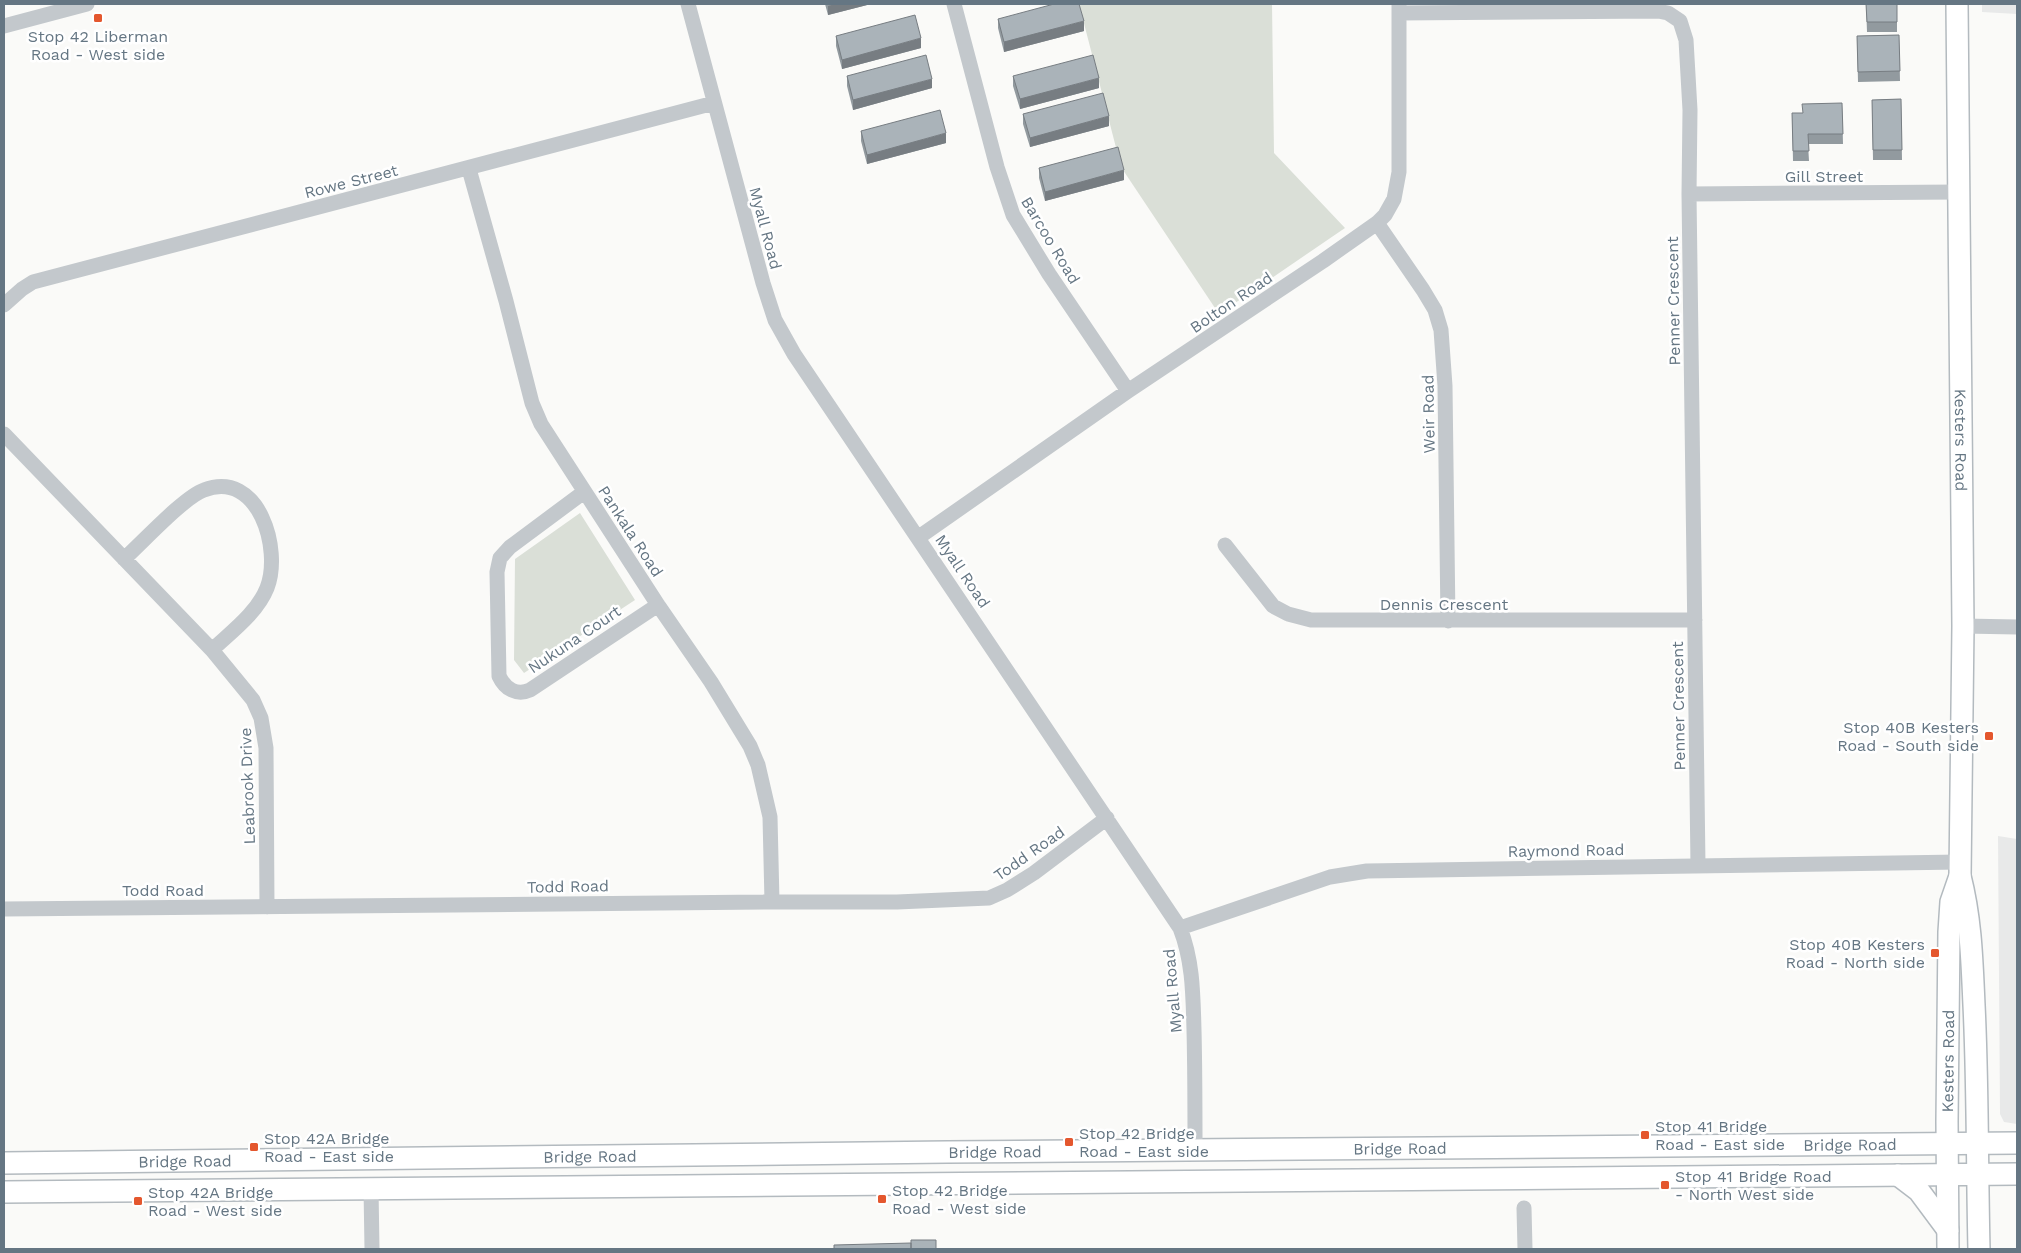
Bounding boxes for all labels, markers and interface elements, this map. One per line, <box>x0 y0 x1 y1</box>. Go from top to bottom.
marker: Stop 42 Liberman Road - West side <box>92 12 104 24</box>
place label: Stop 42 Liberman Road - West side <box>28 27 168 64</box>
street label: Rowe Street <box>302 161 400 202</box>
street label: Gill Street <box>1785 167 1864 186</box>
street label: Myall Road <box>745 185 786 271</box>
street label: Barcoo Road <box>1017 193 1084 287</box>
street label: Penner Crescent <box>1663 236 1684 366</box>
street label: Bolton Road <box>1186 268 1276 337</box>
street label: Weir Road <box>1418 374 1439 454</box>
street label: Kesters Road <box>1951 389 1971 491</box>
street label: Pankala Road <box>594 482 667 580</box>
street label: Myall Road <box>931 531 994 612</box>
street label: Dennis Crescent <box>1380 595 1508 614</box>
street label: Nukuna Court <box>524 601 624 677</box>
street label: Penner Crescent <box>1668 641 1689 771</box>
place label: Stop 40B Kesters Road - South side <box>1837 718 1979 755</box>
street label: Leabrook Drive <box>236 727 259 845</box>
marker: Stop 40B Kesters Road - South side <box>1983 730 1995 742</box>
street label: Todd Road <box>990 822 1068 885</box>
street label: Raymond Road <box>1507 840 1625 861</box>
street label: Todd Road <box>527 876 609 897</box>
street label: Todd Road <box>122 881 204 900</box>
place label: Stop 40B Kesters Road - North side <box>1786 935 1925 972</box>
marker: Stop 40B Kesters Road - North side <box>1929 947 1941 959</box>
street label: Myall Road <box>1159 948 1186 1034</box>
street label: Kesters Road <box>1938 1010 1958 1112</box>
place label: Stop 41 Bridge Road - East side <box>1655 1117 1785 1154</box>
place label: Stop 42 Bridge Road - East side <box>1079 1124 1209 1161</box>
place label: Stop 42A Bridge Road - East side <box>264 1129 394 1166</box>
marker: Stop 41 Bridge Road - East side <box>1639 1129 1651 1141</box>
street label: Bridge Road <box>1803 1135 1897 1155</box>
marker: Stop 42 Bridge Road - East side <box>1063 1136 1075 1148</box>
street label: Bridge Road <box>1353 1139 1447 1159</box>
marker: Stop 42A Bridge Road - East side <box>248 1141 260 1153</box>
street label: Bridge Road <box>948 1142 1042 1162</box>
street label: Bridge Road <box>543 1147 637 1167</box>
street label: Bridge Road <box>138 1151 232 1171</box>
place label: Stop 41 Bridge Road - North West side <box>1675 1167 1832 1204</box>
marker: Stop 41 Bridge Road - North West side <box>1659 1179 1671 1191</box>
place label: Stop 42 Bridge Road - West side <box>892 1181 1026 1218</box>
place label: Stop 42A Bridge Road - West side <box>148 1183 282 1220</box>
marker: Stop 42 Bridge Road - West side <box>876 1193 888 1205</box>
marker: Stop 42A Bridge Road - West side <box>132 1195 144 1207</box>

